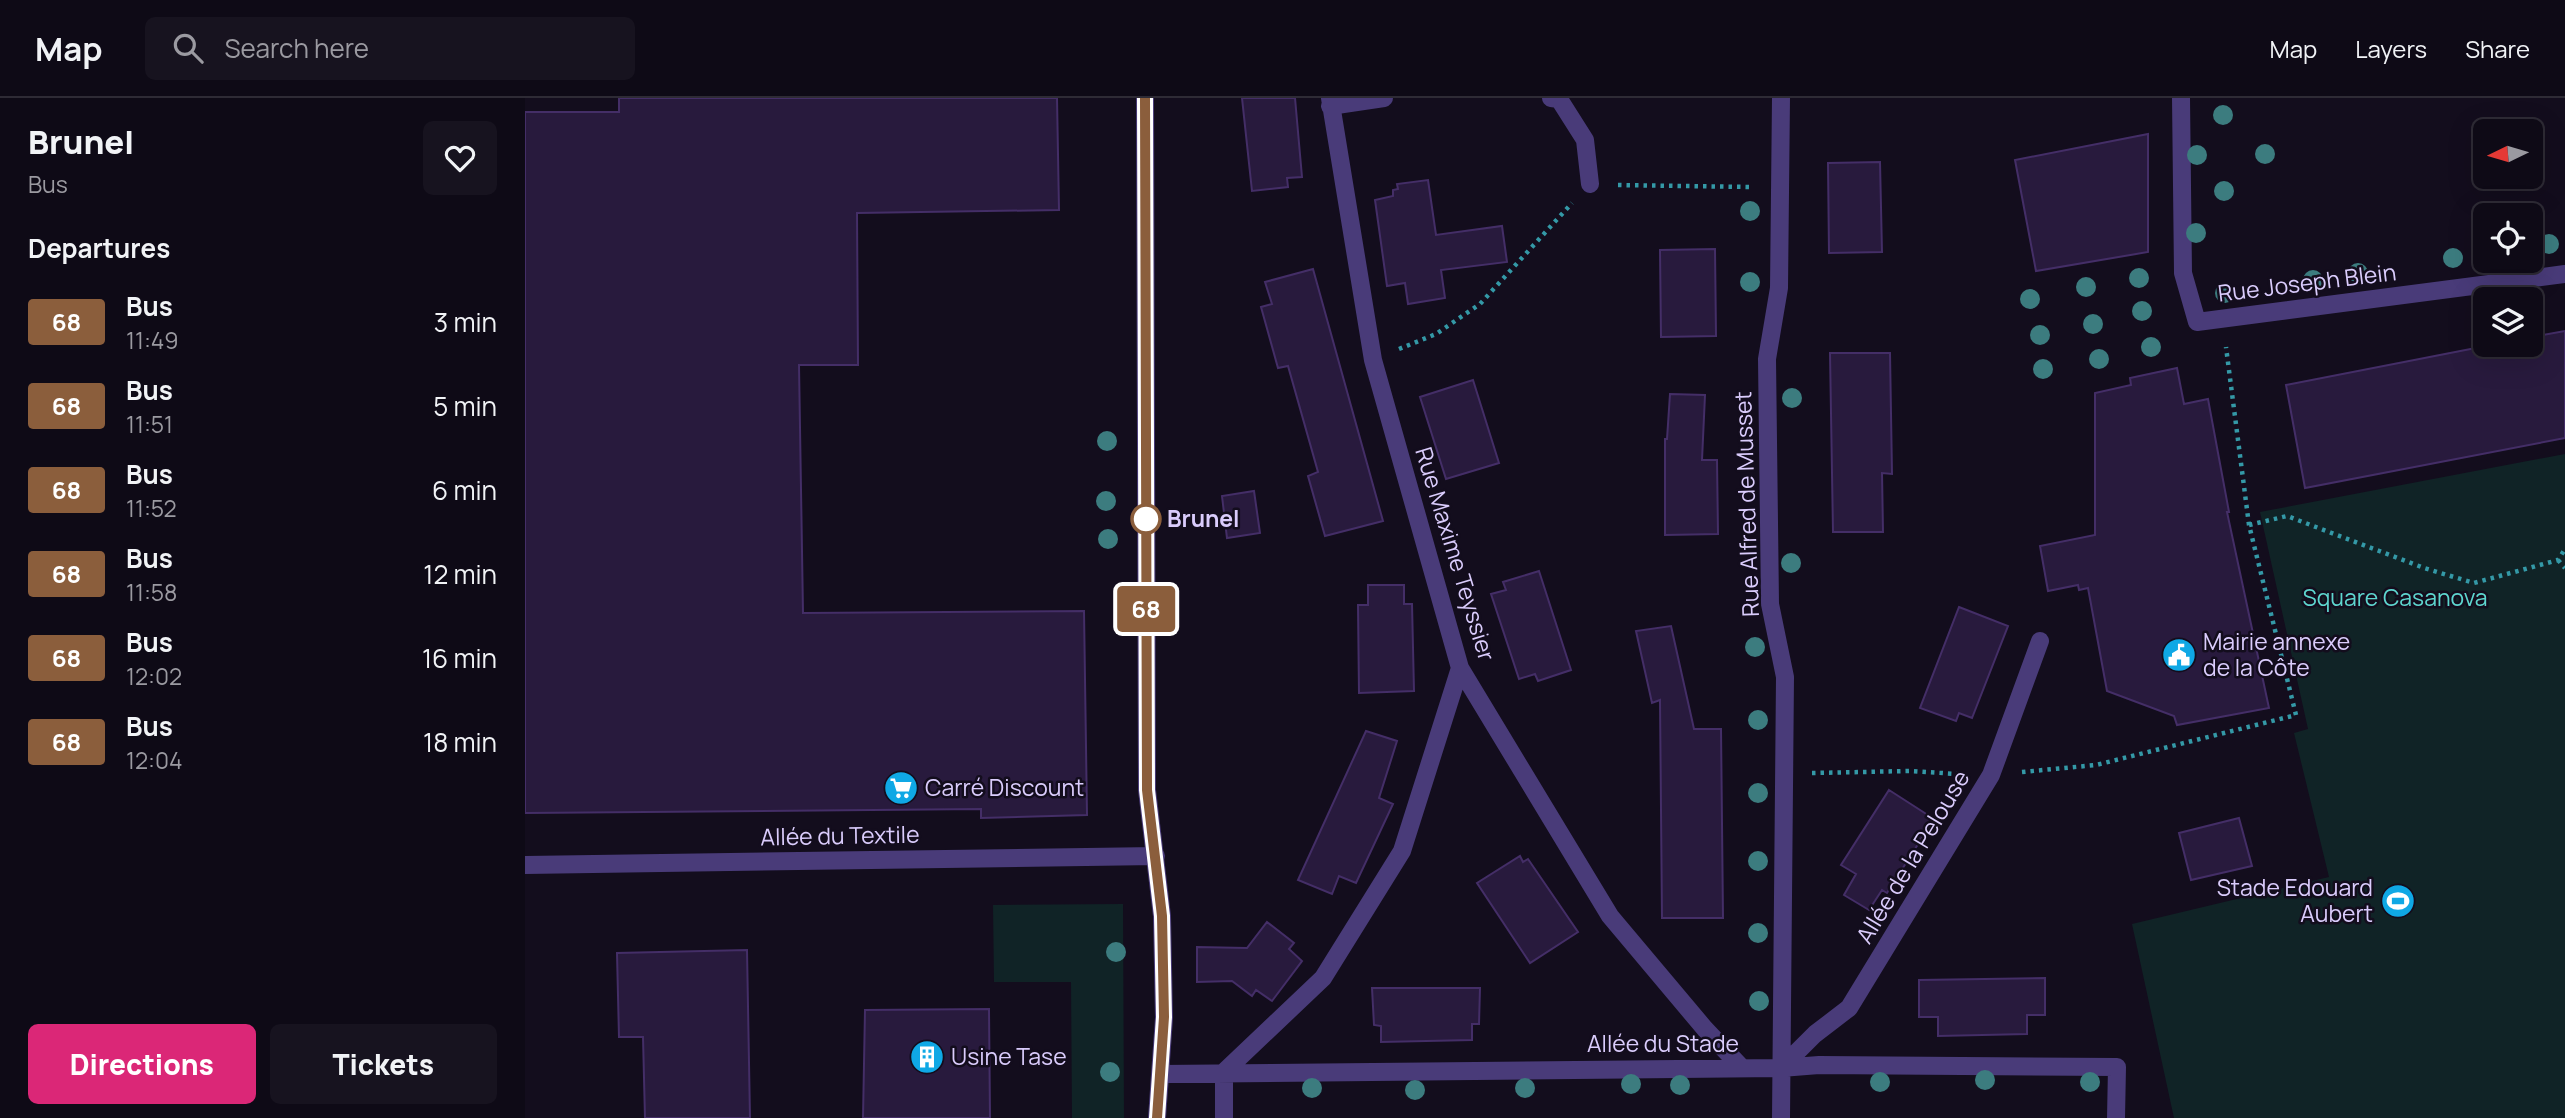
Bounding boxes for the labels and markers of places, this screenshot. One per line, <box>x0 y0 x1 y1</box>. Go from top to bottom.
place label: Brunel <box>1167 502 1240 534</box>
marker: Brunel <box>1131 504 1161 534</box>
place label: Mairie annexe de la Côte <box>2203 625 2350 683</box>
public building icon: Mairie annexe de la Côte <box>2160 636 2198 674</box>
supermarket icon: Carré Discount <box>882 769 920 807</box>
place label: Carré Discount <box>925 771 1084 803</box>
place label: Stade Edouard Aubert <box>2217 871 2373 929</box>
sports icon: Stade Edouard Aubert <box>2379 882 2417 920</box>
building icon: Usine Tase <box>908 1038 946 1076</box>
place label: Usine Tase <box>951 1040 1067 1072</box>

